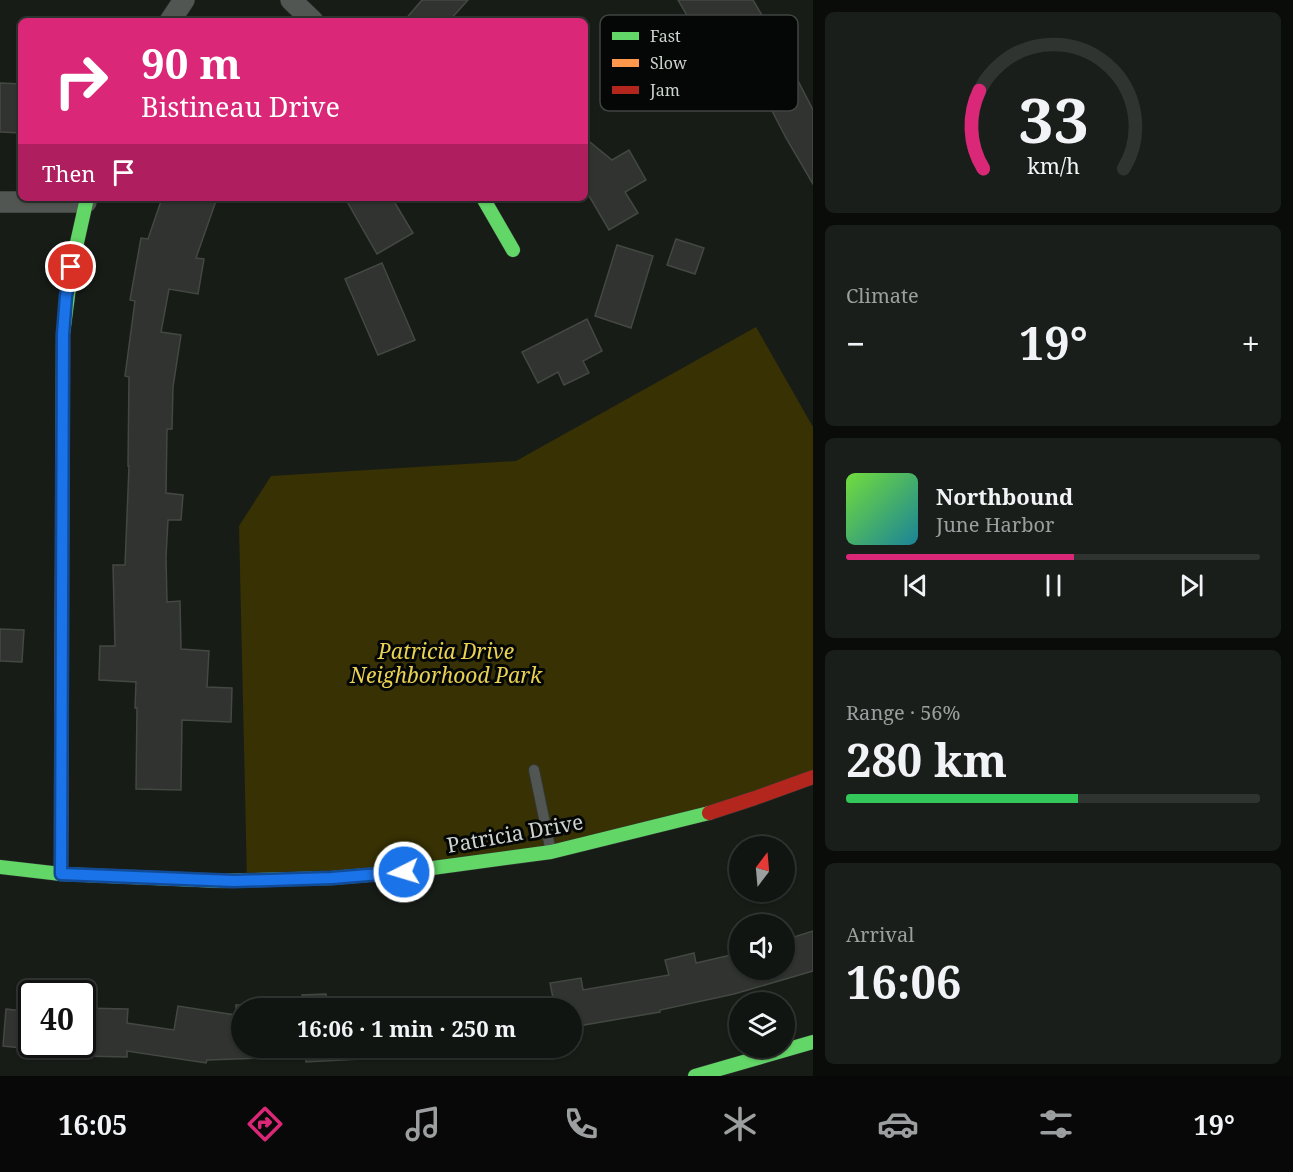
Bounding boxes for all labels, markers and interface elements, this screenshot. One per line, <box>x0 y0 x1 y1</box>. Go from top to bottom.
legend <box>600 15 798 111</box>
text: Fast <box>650 25 681 47</box>
text: 90 m <box>141 34 241 91</box>
icon: right <box>42 42 120 120</box>
text: Slow <box>650 52 687 74</box>
text: 33 <box>1018 77 1088 162</box>
text: Jam <box>649 79 680 101</box>
text: Bistineau Drive <box>141 88 340 125</box>
text: km/h <box>1027 152 1080 181</box>
icon: arrive <box>107 156 140 189</box>
text: Then <box>42 158 95 188</box>
pin <box>45 241 96 292</box>
icon: arrive <box>54 250 87 283</box>
text: Climate <box>846 282 919 309</box>
text: 19° <box>1019 312 1088 373</box>
text: − <box>846 321 865 366</box>
text: + <box>1242 321 1260 366</box>
text: Northbound <box>936 481 1073 511</box>
text: June Harbor <box>936 511 1054 538</box>
icon: previous <box>899 569 932 602</box>
icon: pause <box>1037 569 1070 602</box>
icon: next <box>1175 569 1208 602</box>
park label: Patricia Drive Neighborhood Park <box>349 637 543 689</box>
text: Range · 56% <box>846 699 960 726</box>
text: 280 km <box>846 729 1007 790</box>
street label: Patricia Drive <box>444 807 585 859</box>
north arrow <box>729 836 795 902</box>
map controls <box>729 836 795 1058</box>
position arrow <box>372 840 436 904</box>
button: sound <box>729 914 795 980</box>
text: Arrival <box>846 921 914 948</box>
text: 16:06 <box>846 951 961 1012</box>
speed limit sign: 40 <box>18 980 96 1058</box>
button: layers <box>729 992 795 1058</box>
text: 16:06 · 1 min · 250 m <box>297 1013 516 1043</box>
icon: directions <box>244 1103 286 1145</box>
icon: music <box>402 1103 444 1145</box>
icon: phone <box>560 1103 602 1145</box>
icon: climate <box>719 1103 761 1145</box>
icon: car <box>877 1103 919 1145</box>
icon: filters <box>1035 1103 1077 1145</box>
text: 16:05 <box>58 1106 127 1143</box>
text: 19° <box>1193 1106 1235 1143</box>

